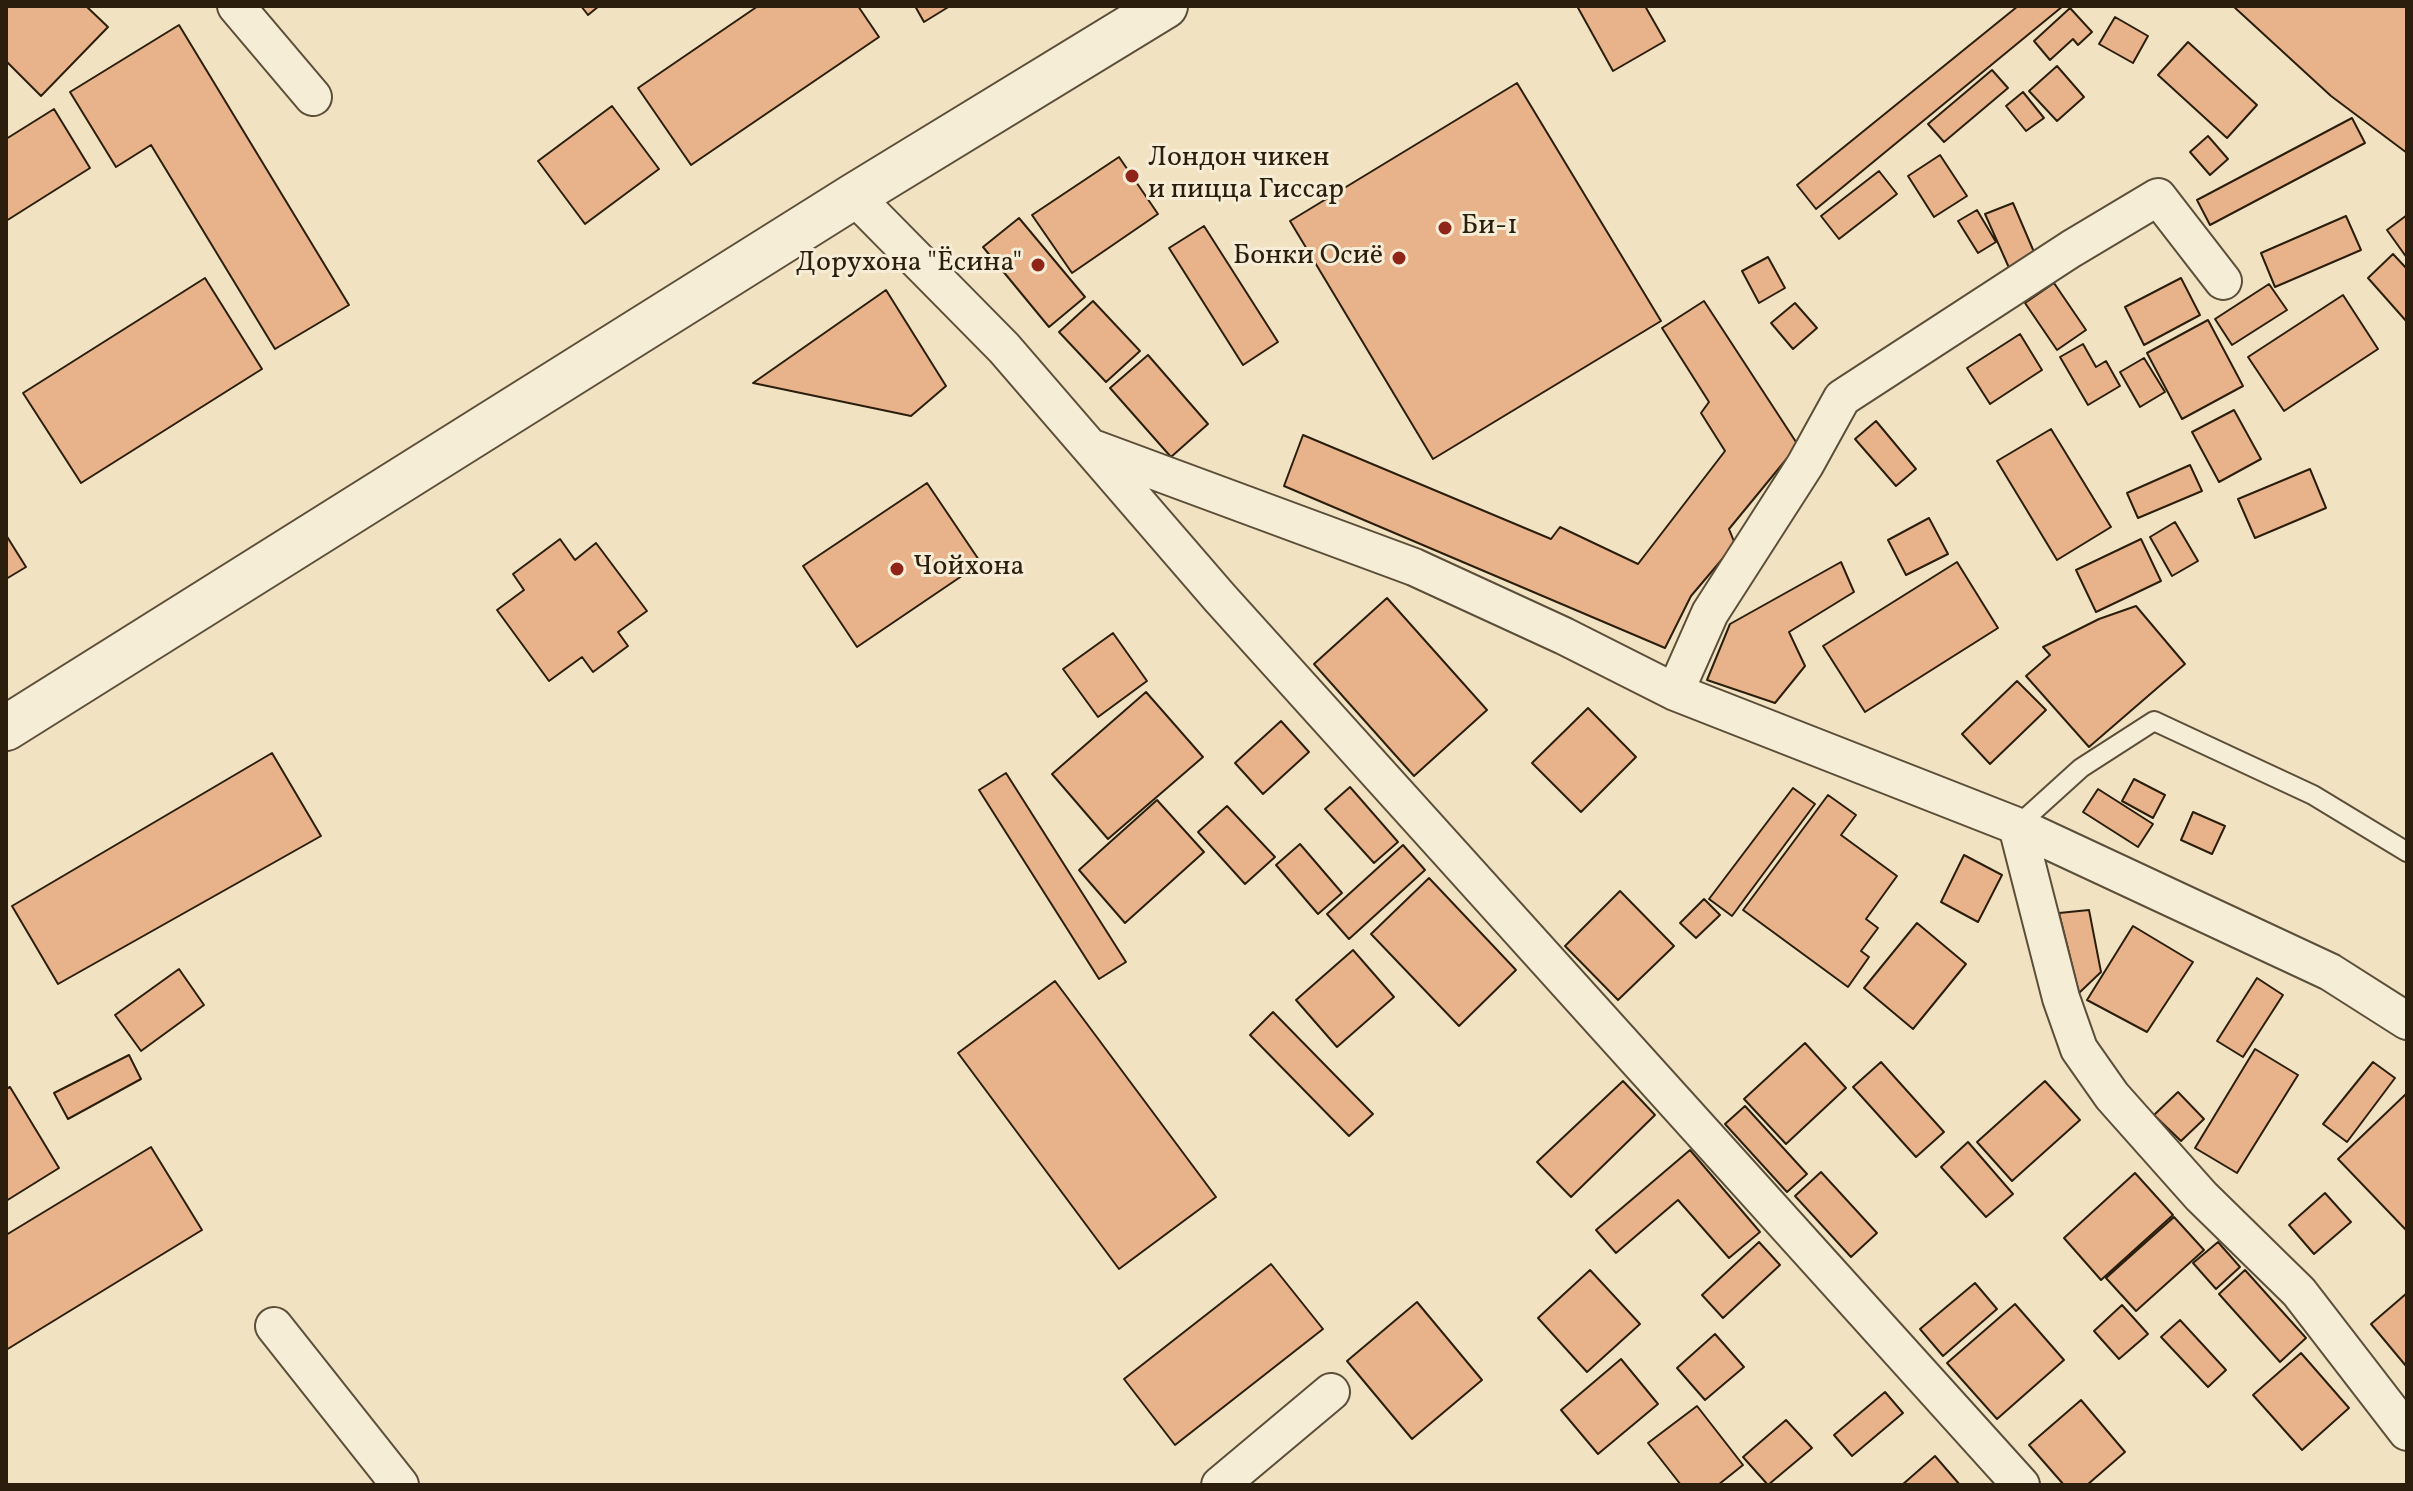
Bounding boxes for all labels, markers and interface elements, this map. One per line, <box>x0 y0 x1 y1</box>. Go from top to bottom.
place label: Лондон чикен и пицца Гиссар <box>1148 143 1344 209</box>
marker: Лондон чикен и пицца Гиссар <box>1123 167 1141 185</box>
place label: Би-1 <box>1461 211 1518 245</box>
marker: Би-1 <box>1436 219 1454 237</box>
place label: Бонки Осиё <box>1233 241 1383 275</box>
place label: Дорухона "Ёсина" <box>796 248 1022 282</box>
marker: Бонки Осиё <box>1390 249 1408 267</box>
marker: Дорухона "Ёсина" <box>1029 256 1047 274</box>
place label: Чойхона <box>913 552 1024 586</box>
marker: Чойхона <box>888 560 906 578</box>

